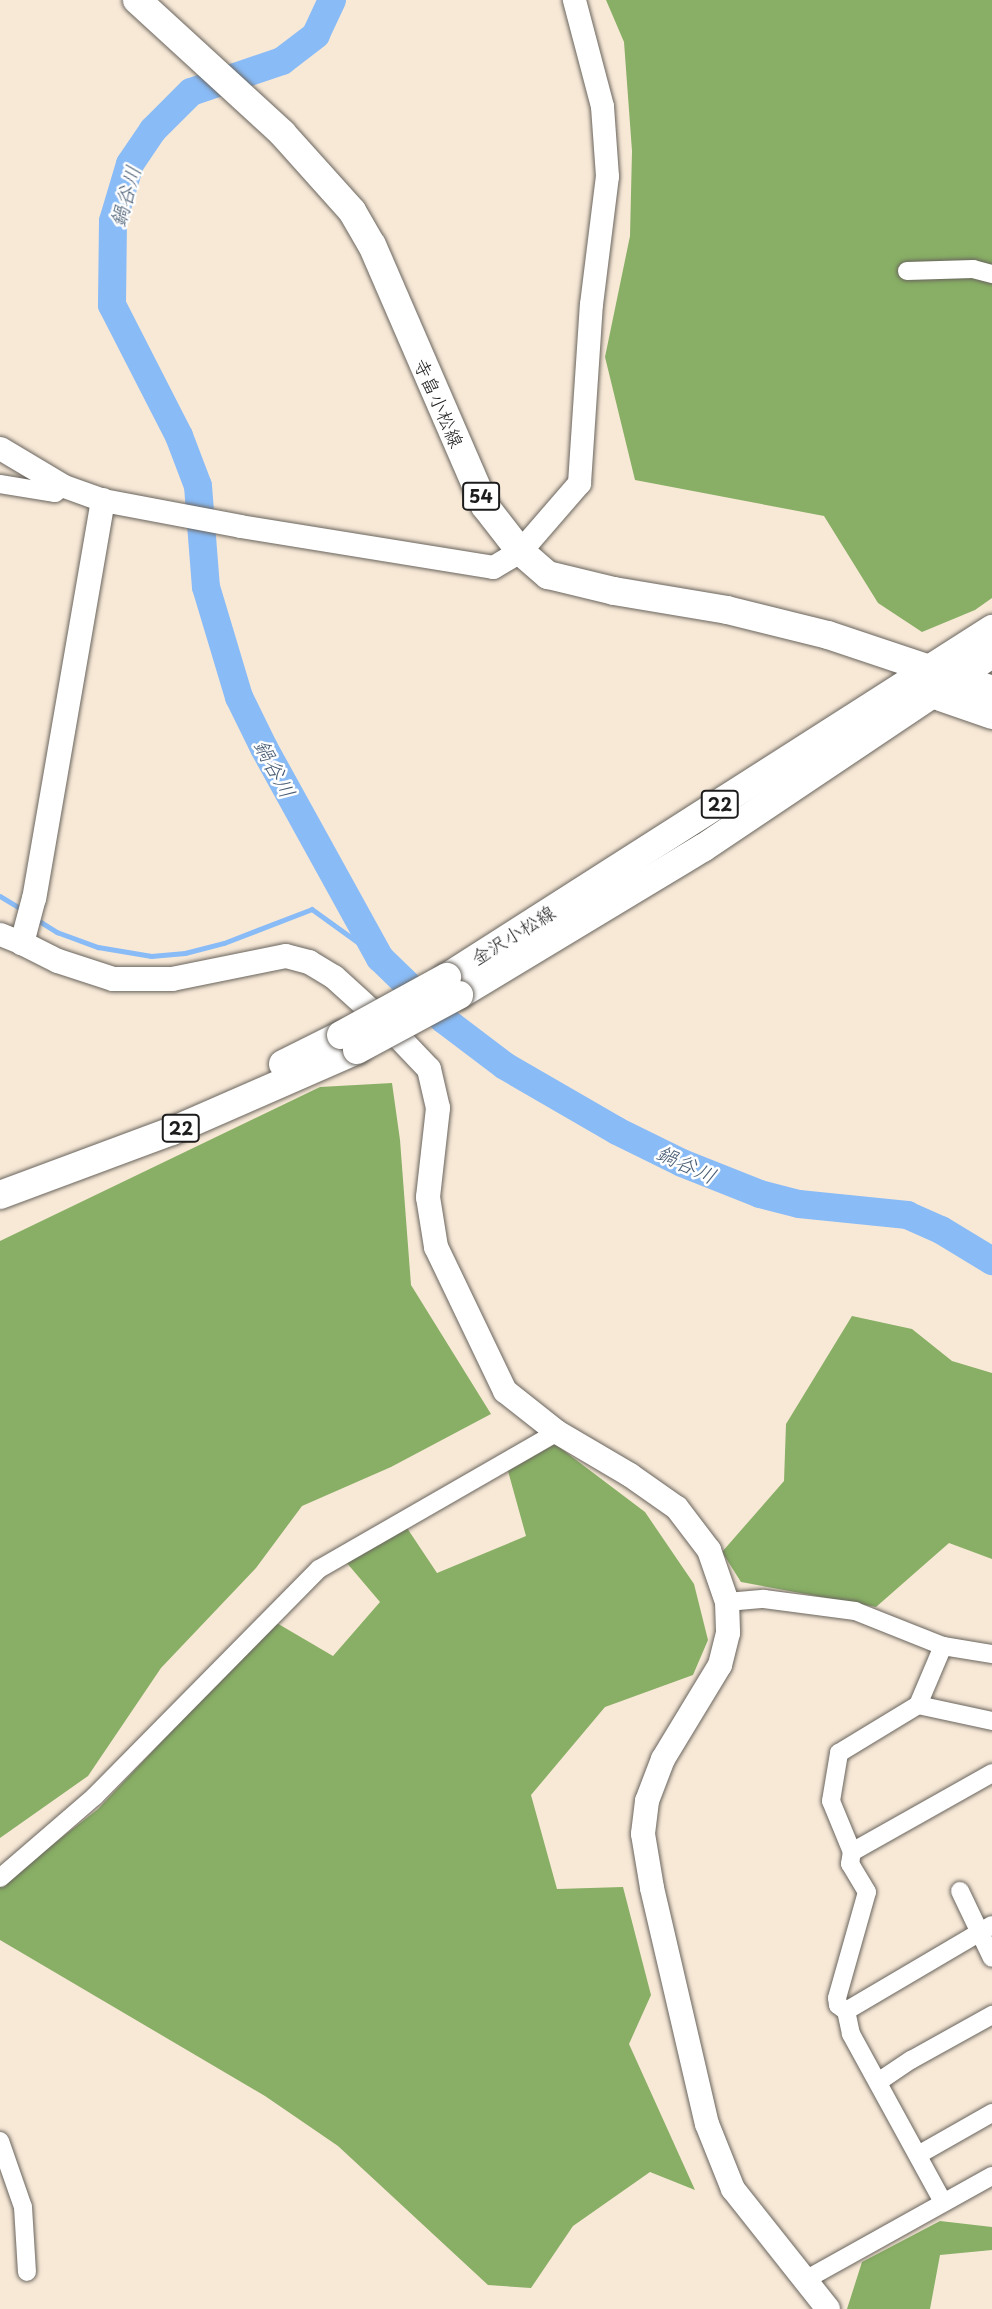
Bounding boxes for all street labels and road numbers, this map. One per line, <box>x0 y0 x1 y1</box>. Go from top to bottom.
street label: 寺畠小松線 <box>409 355 469 451</box>
road number: 54 <box>462 482 500 510</box>
road number: 22 <box>701 790 739 818</box>
street label: 金沢小松線 <box>467 900 559 970</box>
road number: 22 <box>162 1114 200 1142</box>

